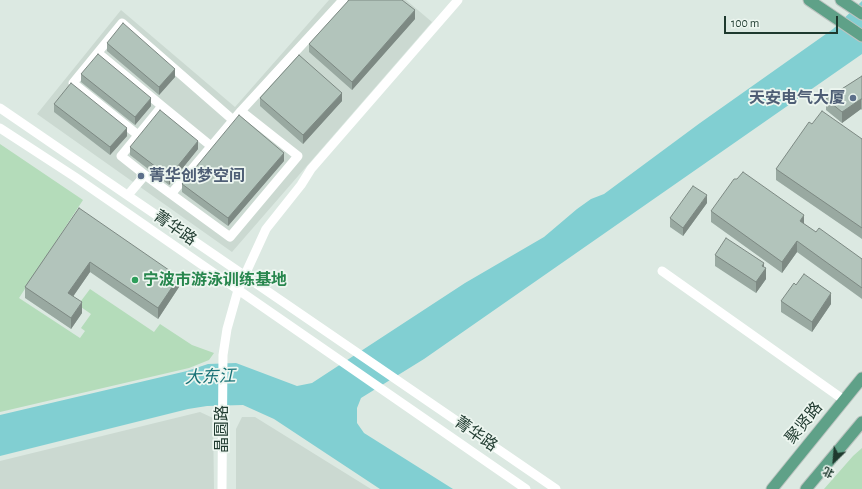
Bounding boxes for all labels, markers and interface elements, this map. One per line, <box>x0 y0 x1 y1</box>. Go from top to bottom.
scale bar <box>726 8 840 34</box>
text: 100 m <box>731 17 759 29</box>
place label: 天安电气大厦 <box>749 88 845 108</box>
marker: 天安电气大厦 <box>848 93 858 103</box>
place label: 菁华创梦空间 <box>149 166 245 186</box>
marker: 菁华创梦空间 <box>136 171 146 181</box>
street label: 菁华路 <box>150 206 200 250</box>
place label: 宁波市游泳训练基地 <box>143 270 287 290</box>
marker: 宁波市游泳训练基地 <box>130 275 140 285</box>
water label: 大东江 <box>184 366 236 388</box>
street label: 聚贤路 <box>781 398 827 448</box>
street label: 晶圆路 <box>212 405 232 453</box>
street label: 菁华路 <box>451 412 501 456</box>
north arrow <box>814 441 854 481</box>
text: 北 <box>821 465 836 480</box>

